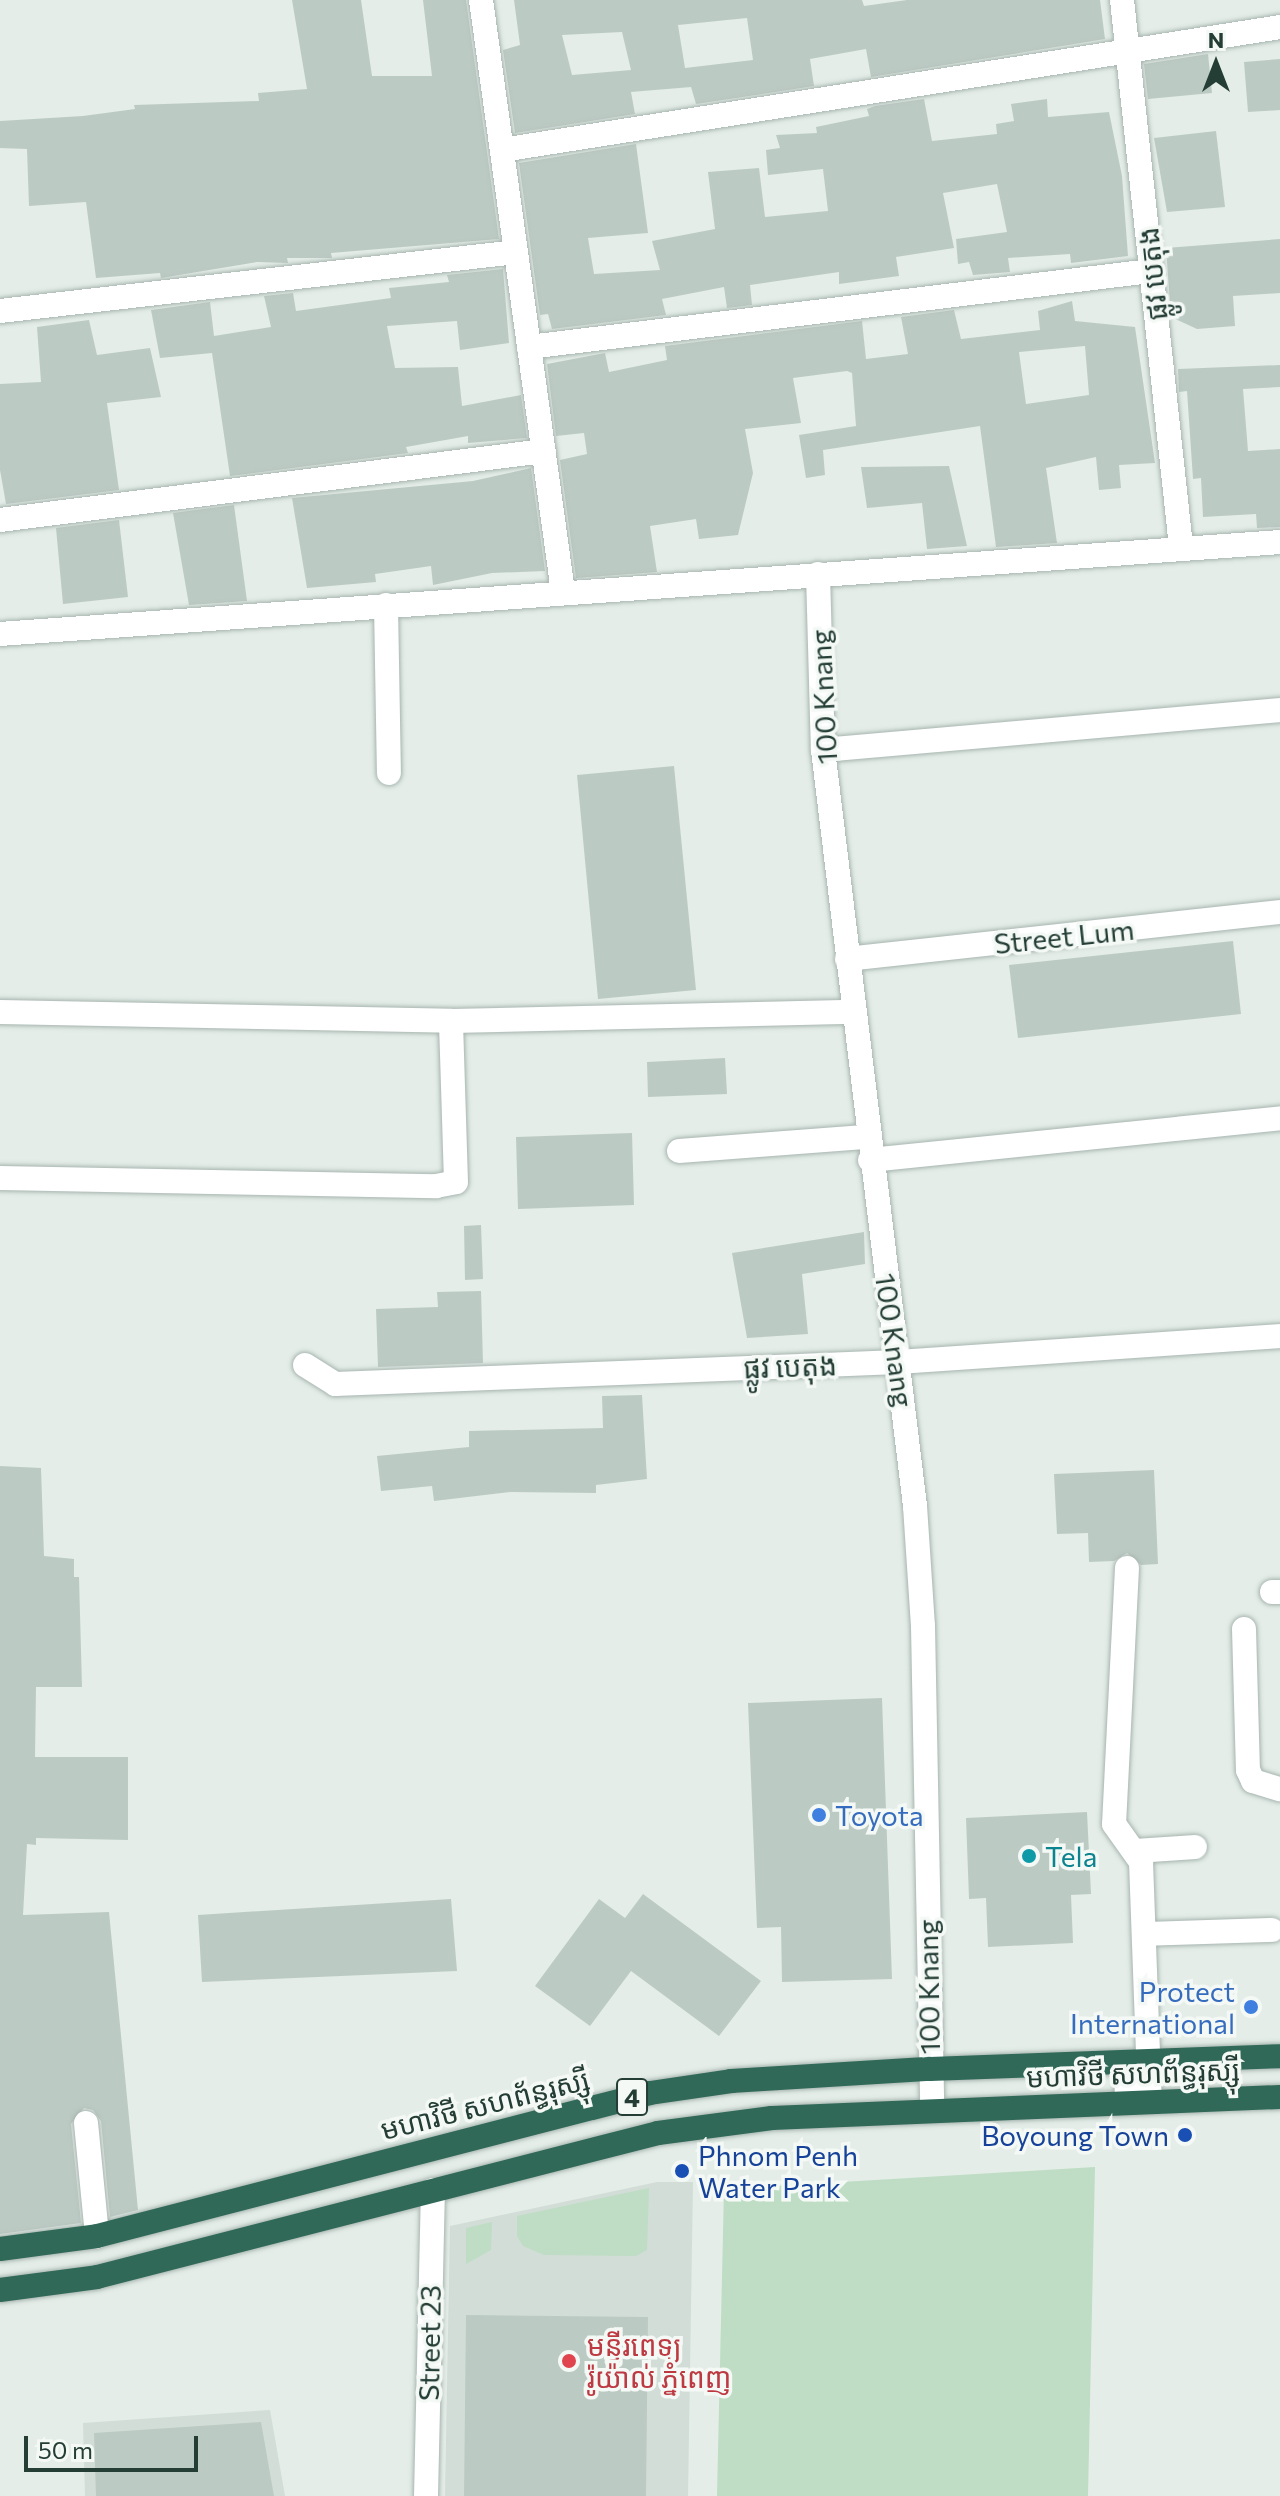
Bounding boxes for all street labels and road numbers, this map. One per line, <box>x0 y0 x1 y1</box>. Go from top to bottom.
street label: ផ្លូវ បេតុង <box>1130 226 1174 322</box>
street label: 100 Knang <box>803 629 843 765</box>
street label: Street Lum <box>992 912 1136 960</box>
street label: 100 Knang <box>869 1271 921 1409</box>
street label: ផ្លូវ បេតុង <box>743 1348 837 1384</box>
street label: 100 Knang <box>910 1919 946 2055</box>
street label: មហាវិថី សហព័ន្ធរុស្ស៊ី <box>1025 2052 1241 2094</box>
street label: មហាវិថី សហព័ន្ធរុស្ស៊ី <box>377 2062 593 2146</box>
road number: 4 <box>616 2075 648 2119</box>
street label: Street 23 <box>411 2285 447 2401</box>

